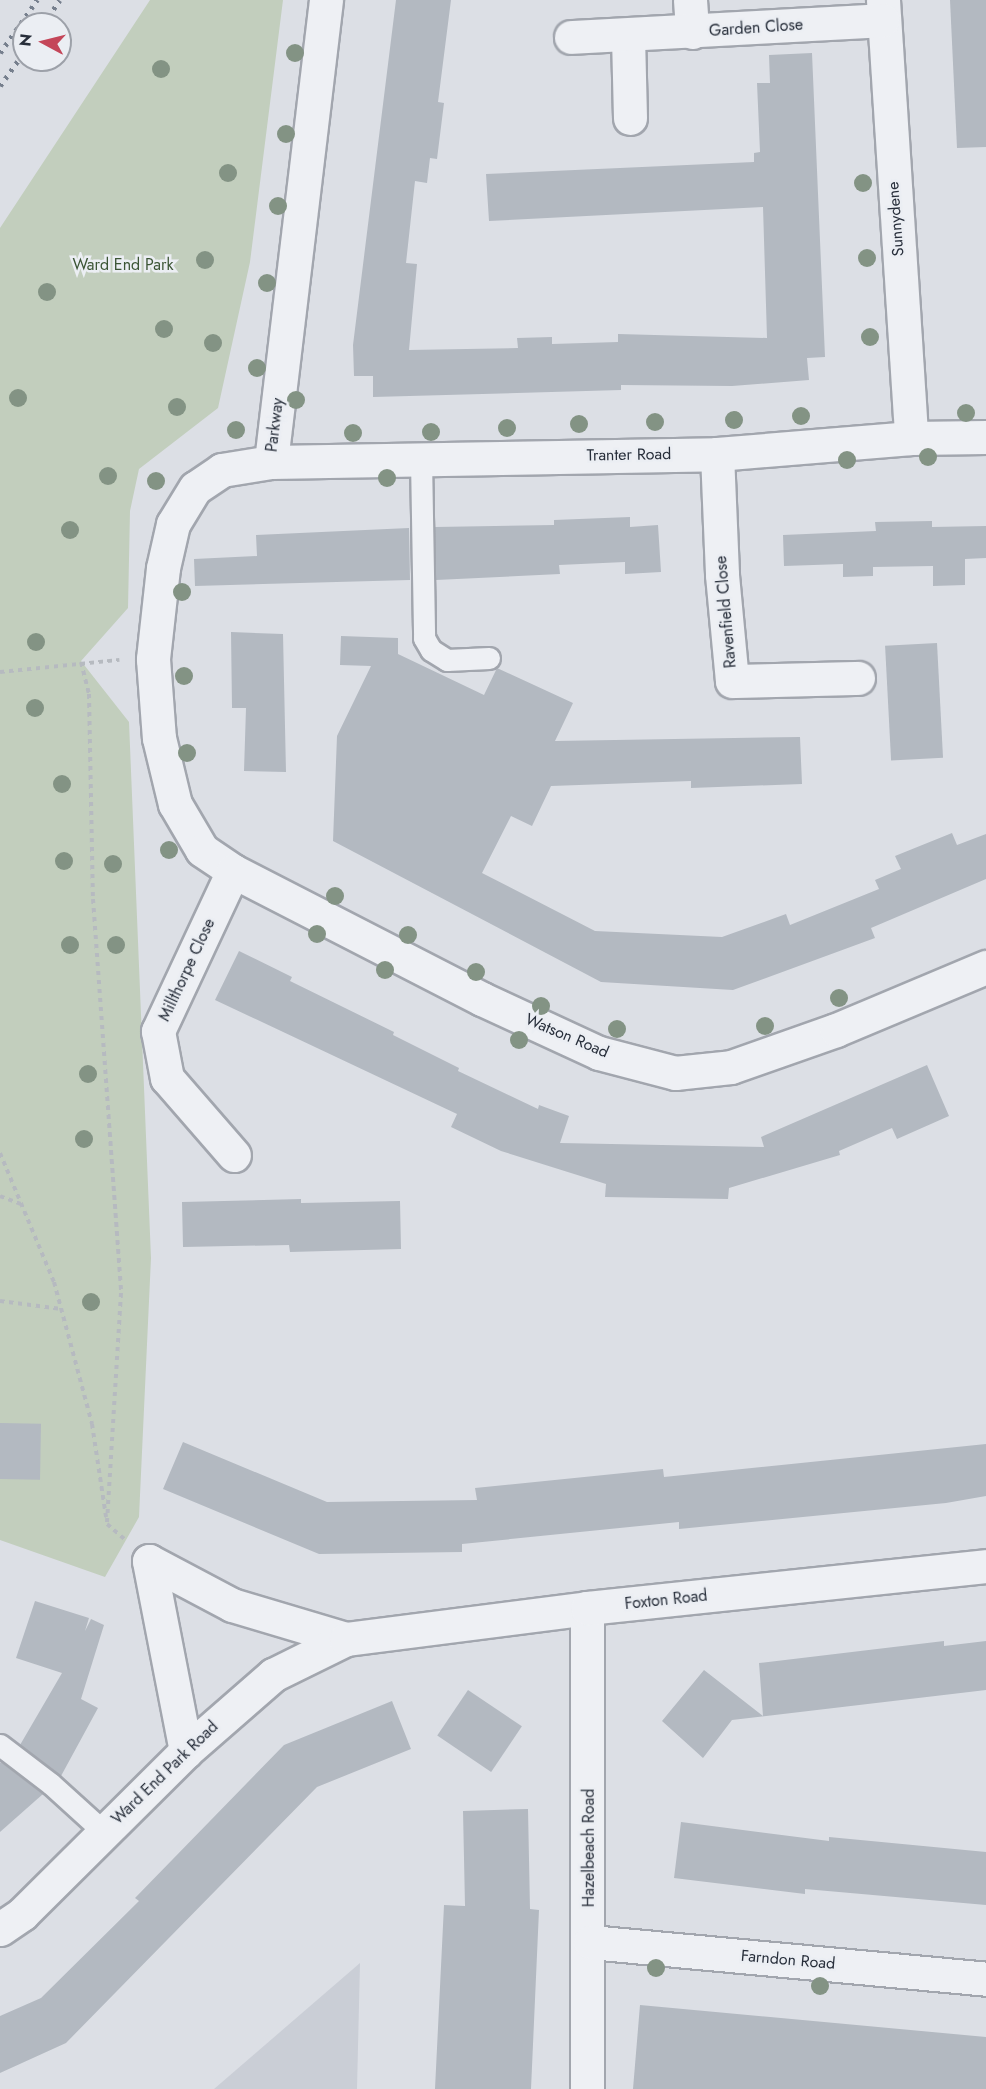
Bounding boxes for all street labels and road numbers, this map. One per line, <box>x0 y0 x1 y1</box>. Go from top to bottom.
street label: Garden Close <box>708 15 804 41</box>
street label: Sunnydene <box>884 181 908 257</box>
street label: Parkway <box>262 397 288 453</box>
street label: Tranter Road <box>587 445 671 465</box>
street label: Ravenfield Close <box>712 555 740 669</box>
street label: Millthorpe Close <box>155 916 219 1024</box>
street label: Watson Road <box>522 1010 612 1062</box>
street label: Foxton Road <box>624 1586 708 1614</box>
street label: Ward End Park Road <box>108 1717 222 1829</box>
street label: Hazelbeach Road <box>579 1789 599 1907</box>
street label: Farndon Road <box>740 1946 836 1974</box>

